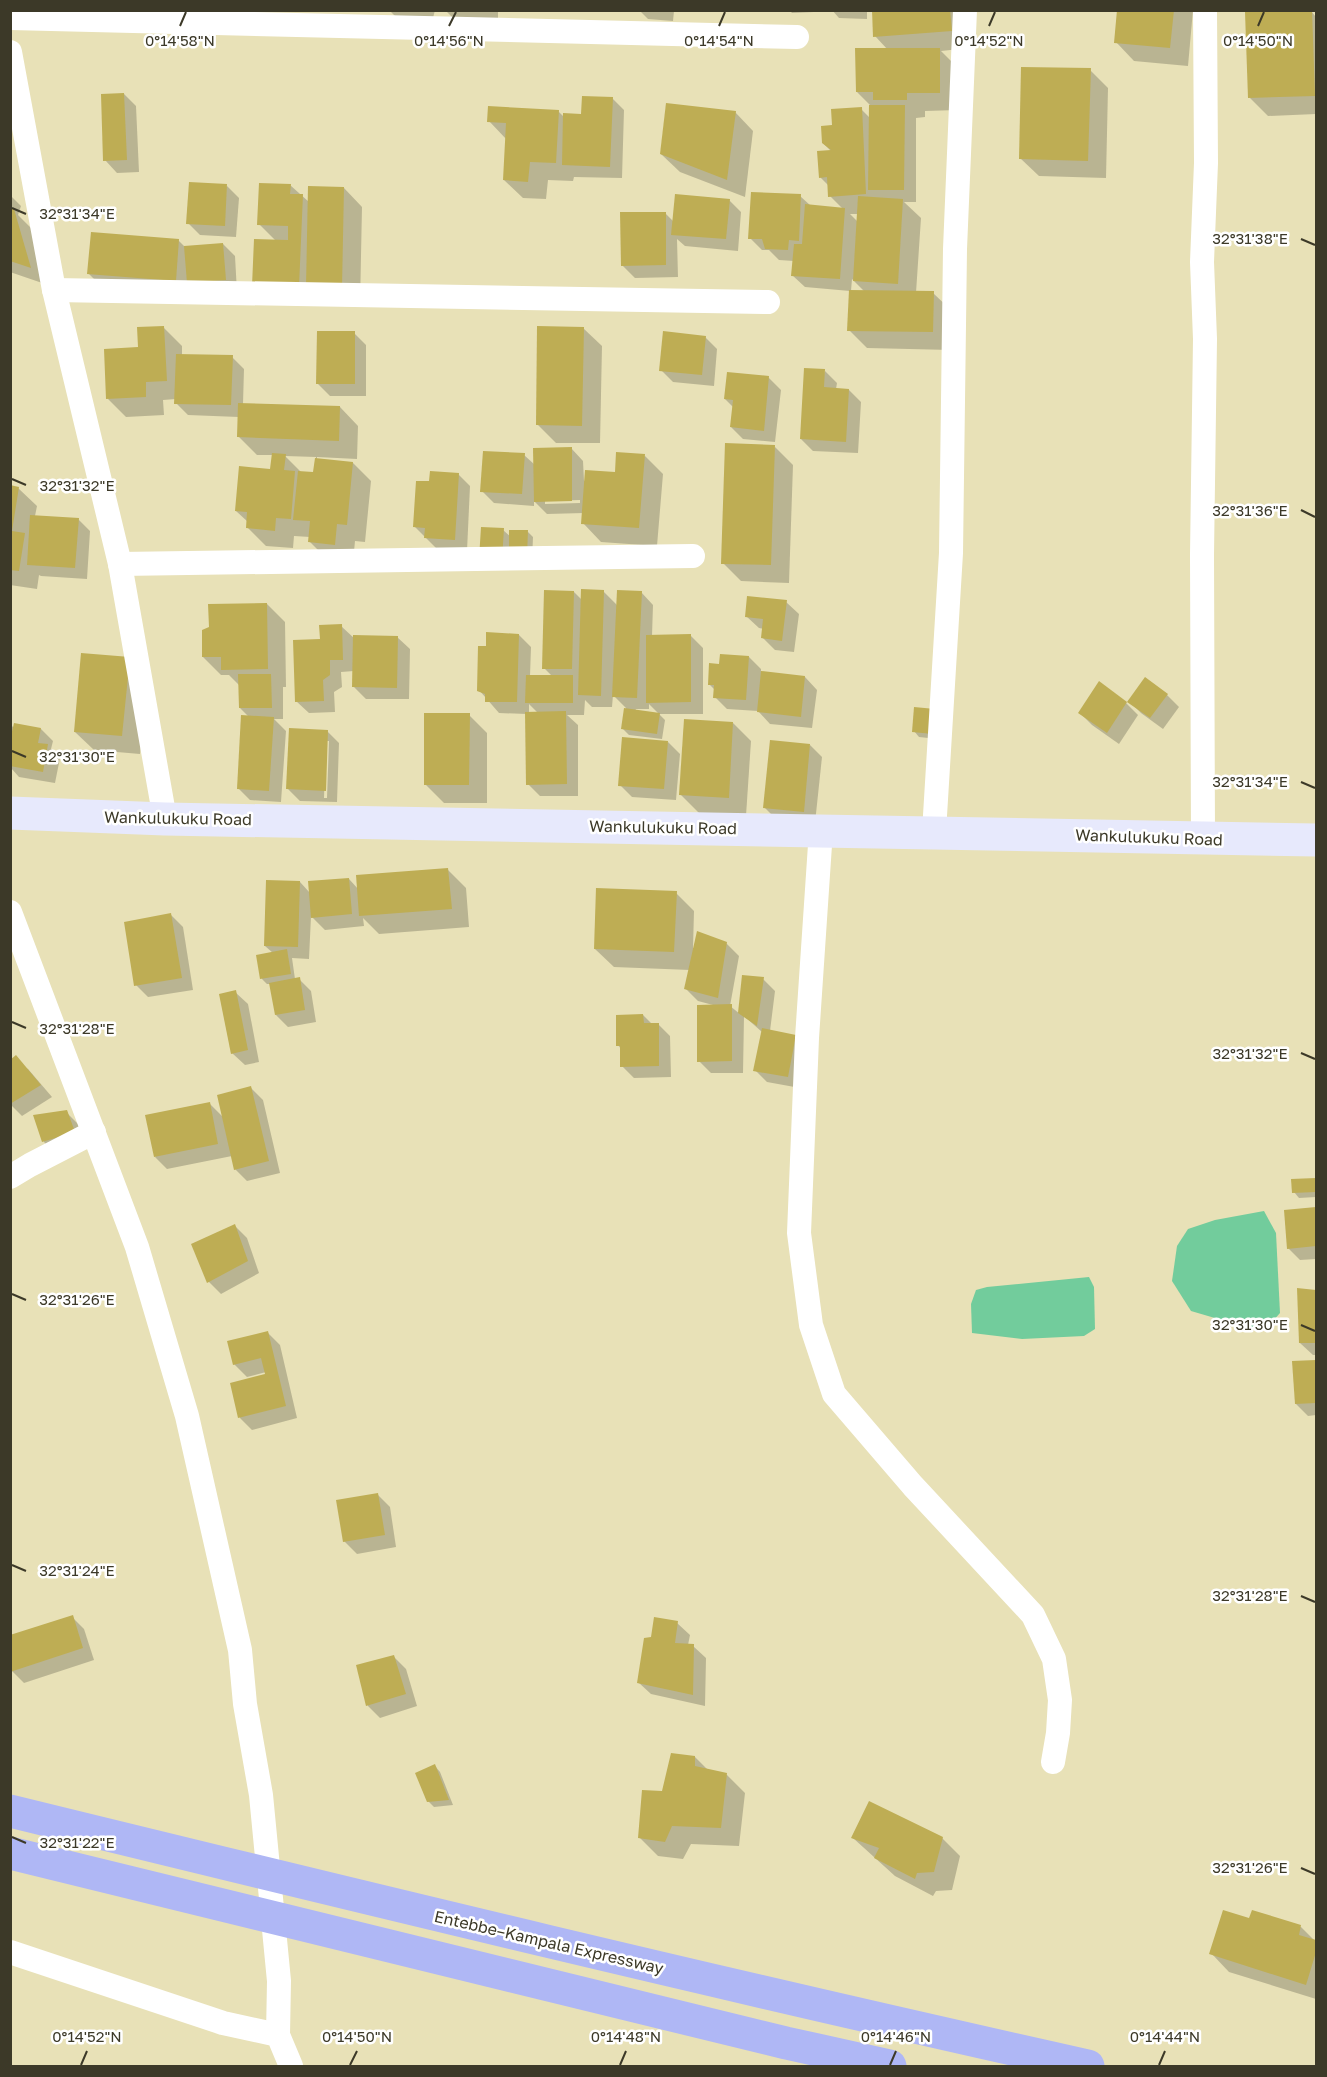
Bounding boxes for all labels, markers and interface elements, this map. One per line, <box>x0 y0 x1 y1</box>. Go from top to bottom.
text: 0°14'58"N <box>145 31 215 49</box>
text: 0°14'56"N <box>414 31 484 49</box>
text: 0°14'54"N <box>684 31 754 49</box>
text: 0°14'52"N <box>954 31 1024 49</box>
text: 0°14'50"N <box>1223 31 1293 49</box>
text: 32°31'34"E <box>39 204 115 222</box>
text: 32°31'38"E <box>1212 229 1288 247</box>
text: 32°31'32"E <box>39 476 115 494</box>
text: 32°31'36"E <box>1212 501 1288 519</box>
text: 32°31'30"E <box>39 747 115 765</box>
text: 32°31'34"E <box>1212 772 1288 790</box>
street label: Wankulukuku Road <box>104 807 252 829</box>
street label: Wankulukuku Road <box>589 816 737 838</box>
street label: Wankulukuku Road <box>1075 824 1223 850</box>
text: 32°31'28"E <box>39 1019 115 1037</box>
text: 32°31'32"E <box>1212 1044 1288 1062</box>
text: 32°31'26"E <box>39 1290 115 1308</box>
text: 32°31'30"E <box>1212 1315 1288 1333</box>
text: 32°31'24"E <box>39 1561 115 1579</box>
text: 32°31'28"E <box>1212 1586 1288 1604</box>
text: 32°31'22"E <box>39 1833 115 1851</box>
text: 32°31'26"E <box>1212 1858 1288 1876</box>
street label: Entebbe–Kampala Expressway <box>432 1906 666 1978</box>
text: 0°14'52"N <box>52 2027 122 2045</box>
text: 0°14'50"N <box>322 2027 392 2045</box>
text: 0°14'48"N <box>591 2027 661 2045</box>
text: 0°14'46"N <box>861 2027 931 2045</box>
text: 0°14'44"N <box>1130 2027 1200 2045</box>

